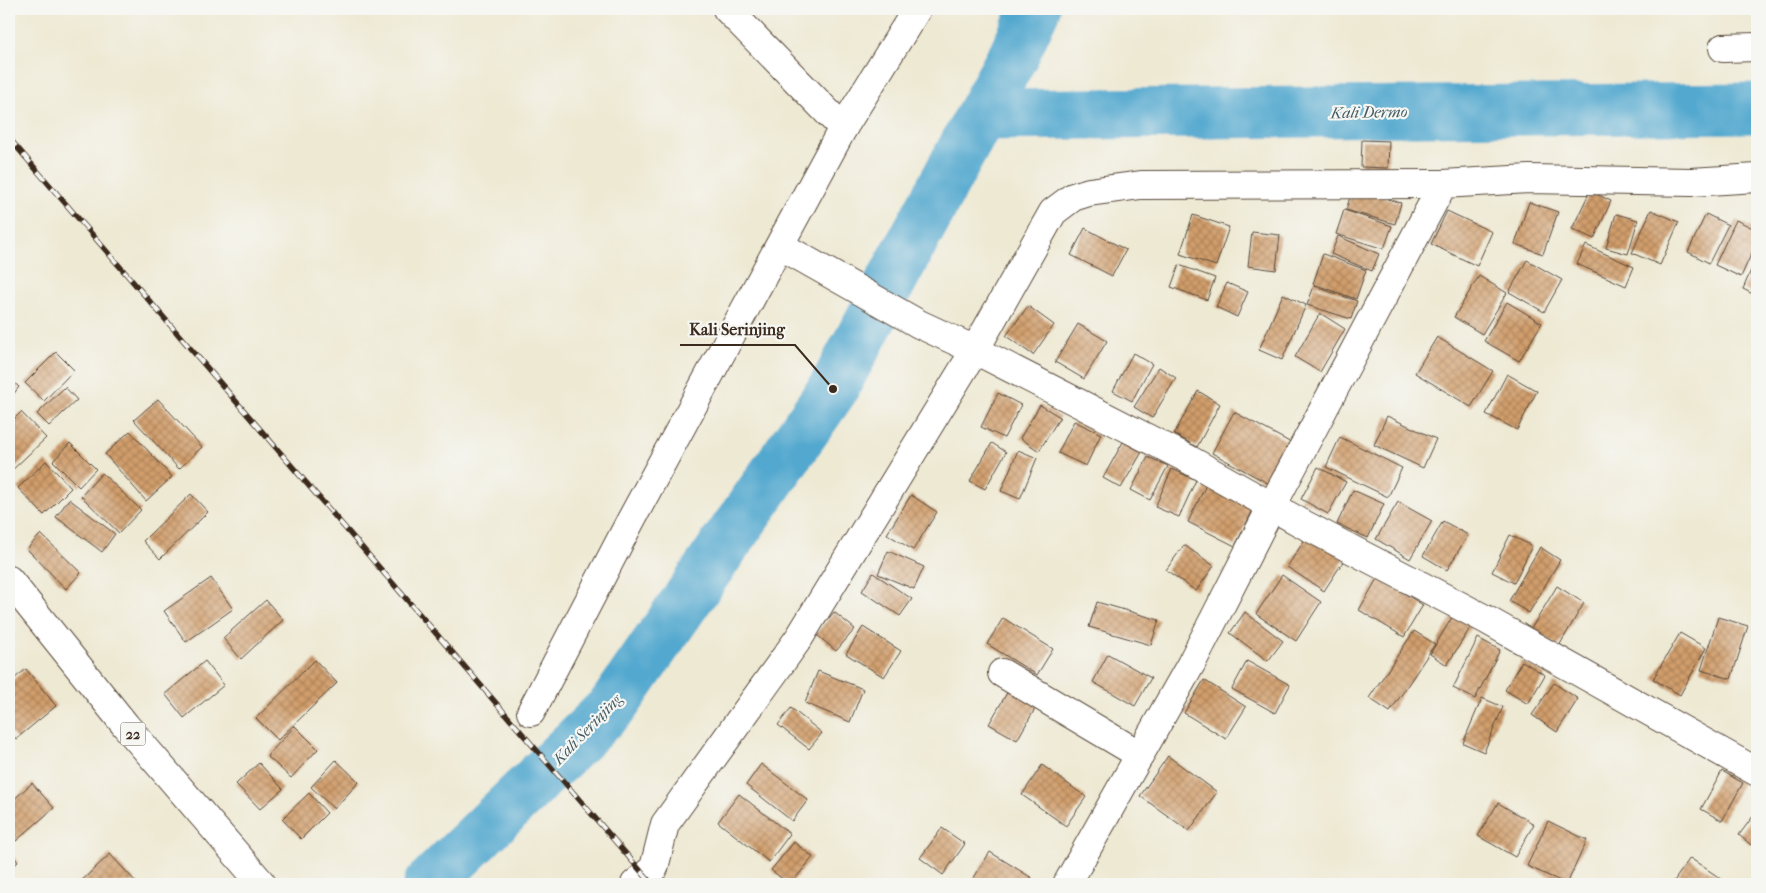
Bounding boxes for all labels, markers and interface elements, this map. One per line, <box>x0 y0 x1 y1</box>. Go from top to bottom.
water label: Kali Dermo <box>1329 102 1408 122</box>
callout: Kali Serinjing <box>680 314 795 345</box>
text: Kali Serinjing <box>689 320 785 340</box>
water label: Kali Serinjing <box>548 689 626 769</box>
road number: 22 <box>120 722 146 746</box>

